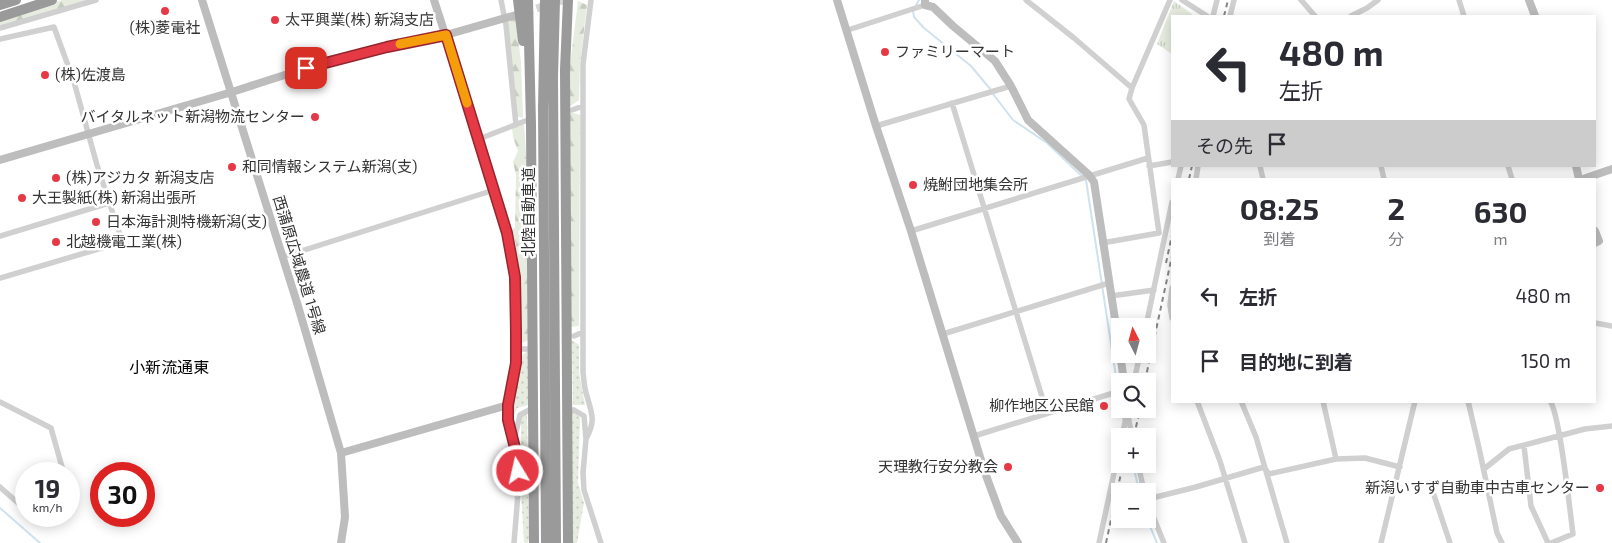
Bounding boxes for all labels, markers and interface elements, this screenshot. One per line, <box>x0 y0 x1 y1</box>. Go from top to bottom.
marker: (株)菱電社 <box>159 5 171 17</box>
place label: 太平興業(株) 新潟支店 <box>285 10 434 28</box>
marker: 太平興業(株) 新潟支店 <box>269 14 281 26</box>
place label: (株)菱電社 <box>130 18 200 36</box>
text: 480 m <box>1279 31 1384 73</box>
icon: left <box>1196 35 1261 100</box>
place label: ファミリーマート <box>895 42 1015 60</box>
marker: ファミリーマート <box>879 46 891 58</box>
pin <box>285 47 327 89</box>
icon: arrive <box>292 54 320 82</box>
place label: (株)佐渡島 <box>55 65 126 83</box>
marker: (株)佐渡島 <box>39 69 51 81</box>
text: 左折 <box>1279 77 1323 103</box>
place label: バイタルネット新潟物流センター <box>81 107 305 125</box>
marker: バイタルネット新潟物流センター <box>309 111 321 123</box>
icon: arrive <box>1263 130 1291 158</box>
text: その先 <box>1196 134 1253 157</box>
place label: 和同情報システム新潟(支) <box>242 157 417 175</box>
marker: 和同情報システム新潟(支) <box>226 161 238 173</box>
street label: 北陸自動車道 <box>519 167 537 257</box>
place label: (株)アジカタ 新潟支店 <box>66 168 215 186</box>
marker: (株)アジカタ 新潟支店 <box>50 172 62 184</box>
place label: 焼鮒団地集会所 <box>923 175 1028 193</box>
marker: 焼鮒団地集会所 <box>907 179 919 191</box>
place label: 大王製紙(株) 新潟出張所 <box>32 188 196 206</box>
text: 08:25 <box>1240 190 1319 226</box>
text: 2 <box>1388 190 1405 226</box>
marker: 大王製紙(株) 新潟出張所 <box>16 192 28 204</box>
street label: 西蒲原広域農道 1号線 <box>270 193 330 336</box>
text: 630 <box>1474 193 1527 229</box>
place label: 日本海計測特機新潟(支) <box>106 212 267 230</box>
marker: 日本海計測特機新潟(支) <box>90 216 102 228</box>
text: 到着 <box>1263 229 1295 248</box>
text: 分 <box>1388 229 1404 248</box>
text: m <box>1493 229 1508 248</box>
place label: 北越機電工業(株) <box>66 232 182 250</box>
marker: 北越機電工業(株) <box>50 236 62 248</box>
icon: left <box>1196 282 1224 310</box>
text: 480 m <box>1515 284 1571 307</box>
text: 左折 <box>1239 285 1277 308</box>
north arrow <box>1111 318 1156 362</box>
map controls <box>1111 318 1156 528</box>
icon: arrive <box>1196 347 1224 375</box>
text: 150 m <box>1521 349 1571 372</box>
text: 目的地に到着 <box>1239 350 1353 373</box>
district label: 小新流通東 <box>129 357 209 376</box>
button: search <box>1111 373 1156 418</box>
place label: 柳作地区公民館 <box>989 396 1094 414</box>
marker: 柳作地区公民館 <box>1098 400 1110 412</box>
button: + <box>1111 428 1156 473</box>
position arrow <box>491 444 543 496</box>
place label: 天理教行安分教会 <box>878 457 998 475</box>
marker: 天理教行安分教会 <box>1002 461 1014 473</box>
speed limit sign: 30 <box>90 462 155 527</box>
text: 19 <box>35 473 60 503</box>
place label: 新潟いすず自動車中古車センター <box>1365 478 1590 496</box>
marker: 新潟いすず自動車中古車センター <box>1594 482 1606 494</box>
button: − <box>1111 483 1156 528</box>
text: km/h <box>33 500 62 514</box>

